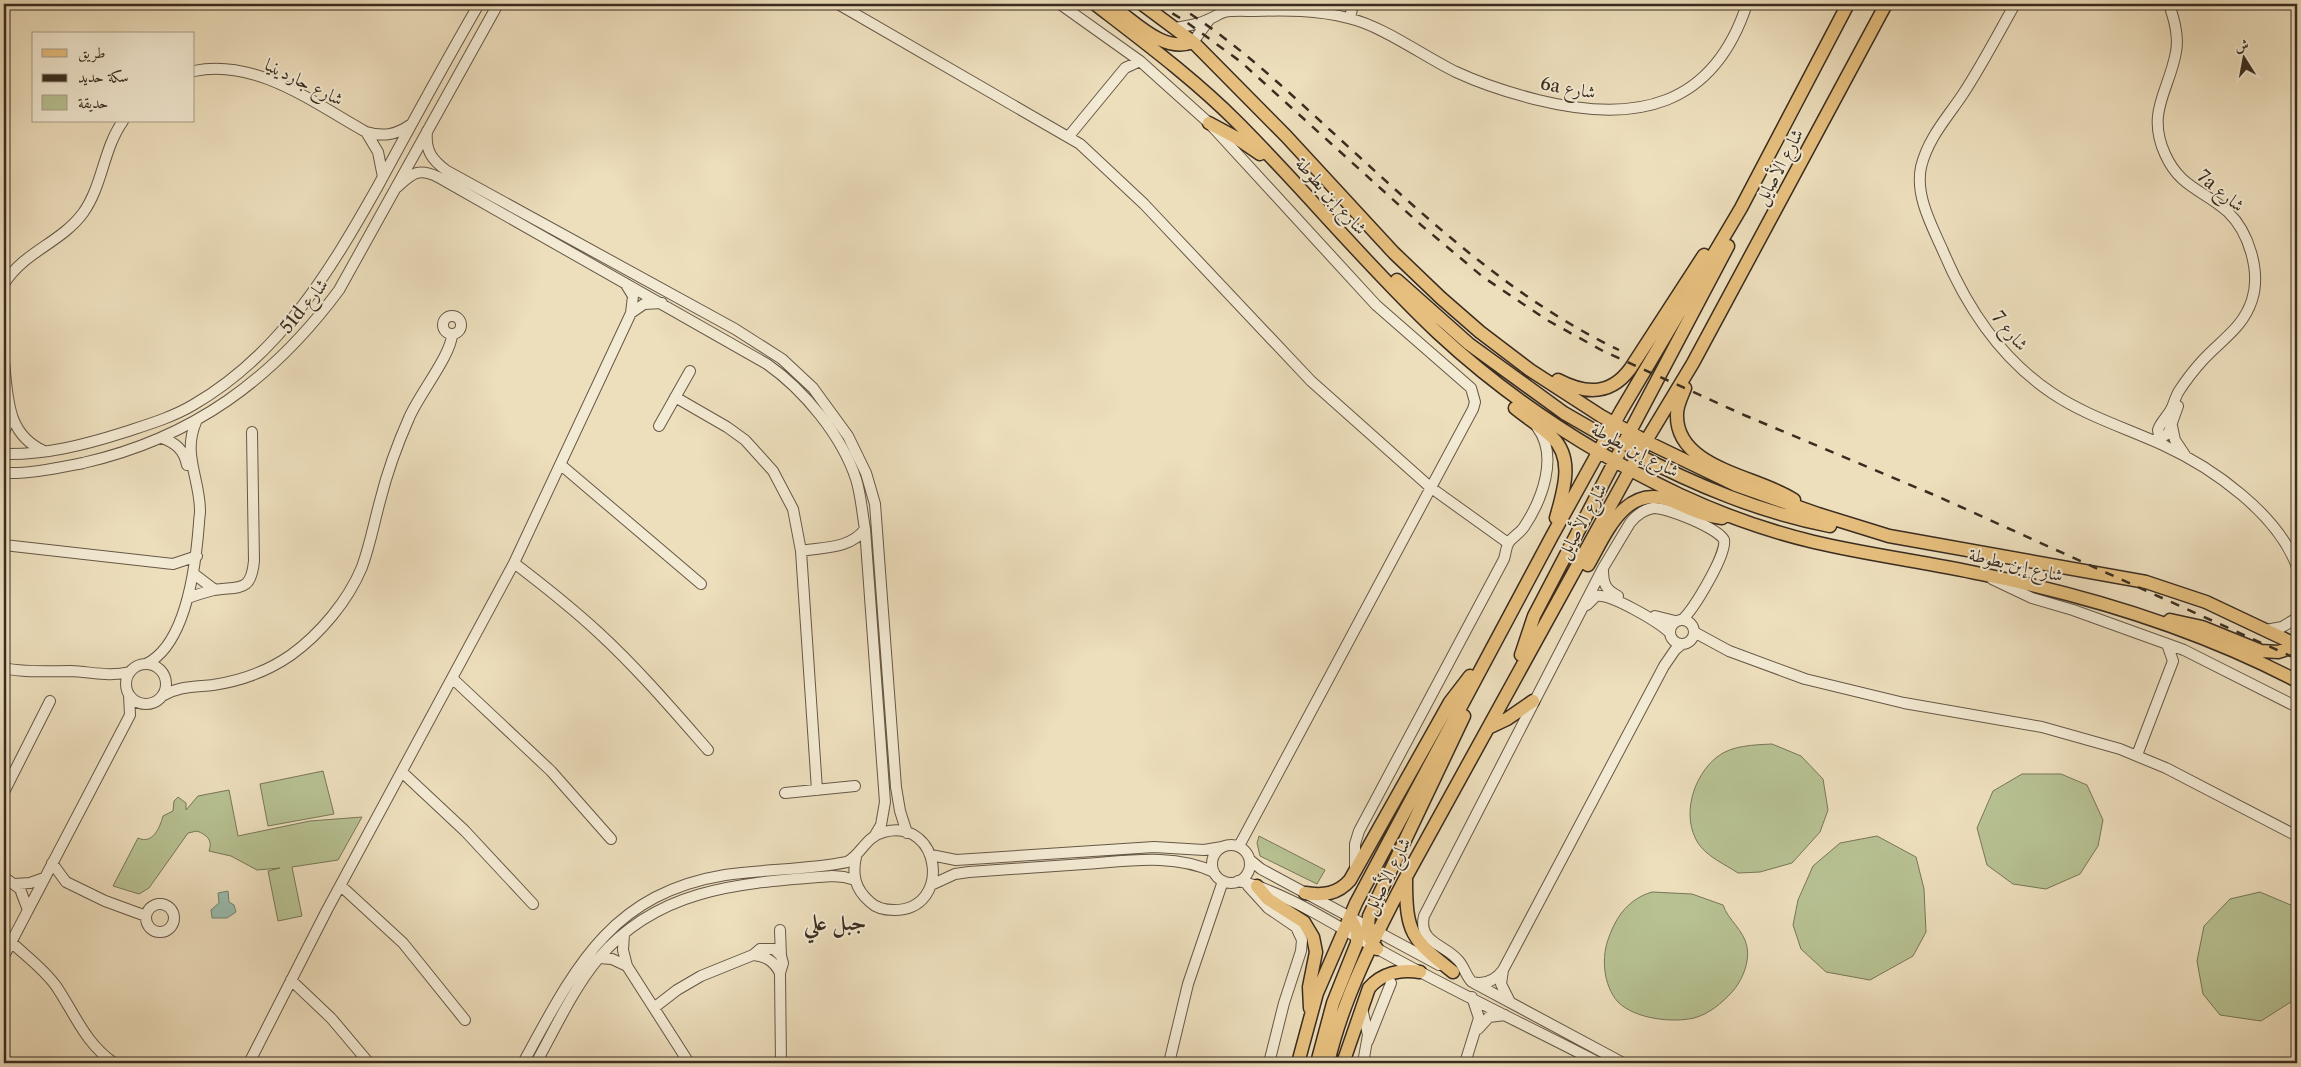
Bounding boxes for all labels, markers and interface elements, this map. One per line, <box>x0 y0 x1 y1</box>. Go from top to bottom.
legend <box>32 32 195 122</box>
north arrow <box>2218 32 2268 82</box>
text: ش <box>2233 35 2250 55</box>
text: طريق <box>78 43 105 63</box>
street label: شارع جاردينيا <box>259 53 347 114</box>
text: سكة حديد <box>78 67 128 86</box>
street label: 6a شارع <box>1538 72 1597 108</box>
text: حديقة <box>78 93 108 112</box>
street label: شارع الأصايل <box>1748 124 1812 211</box>
street label: شارع إبن بطوطة <box>1288 153 1371 242</box>
street label: 7a شارع <box>2190 165 2249 220</box>
street label: 51d شارع <box>275 274 336 340</box>
street label: شارع 7 <box>1984 307 2033 358</box>
street label: شارع إبن بطوطة <box>1585 418 1683 486</box>
street label: شارع الأصايل <box>1550 478 1615 565</box>
street label: شارع إبن بطوطة <box>1966 543 2065 590</box>
street label: شارع الأصايل <box>1357 833 1419 920</box>
district label: جبل علي <box>803 909 866 944</box>

